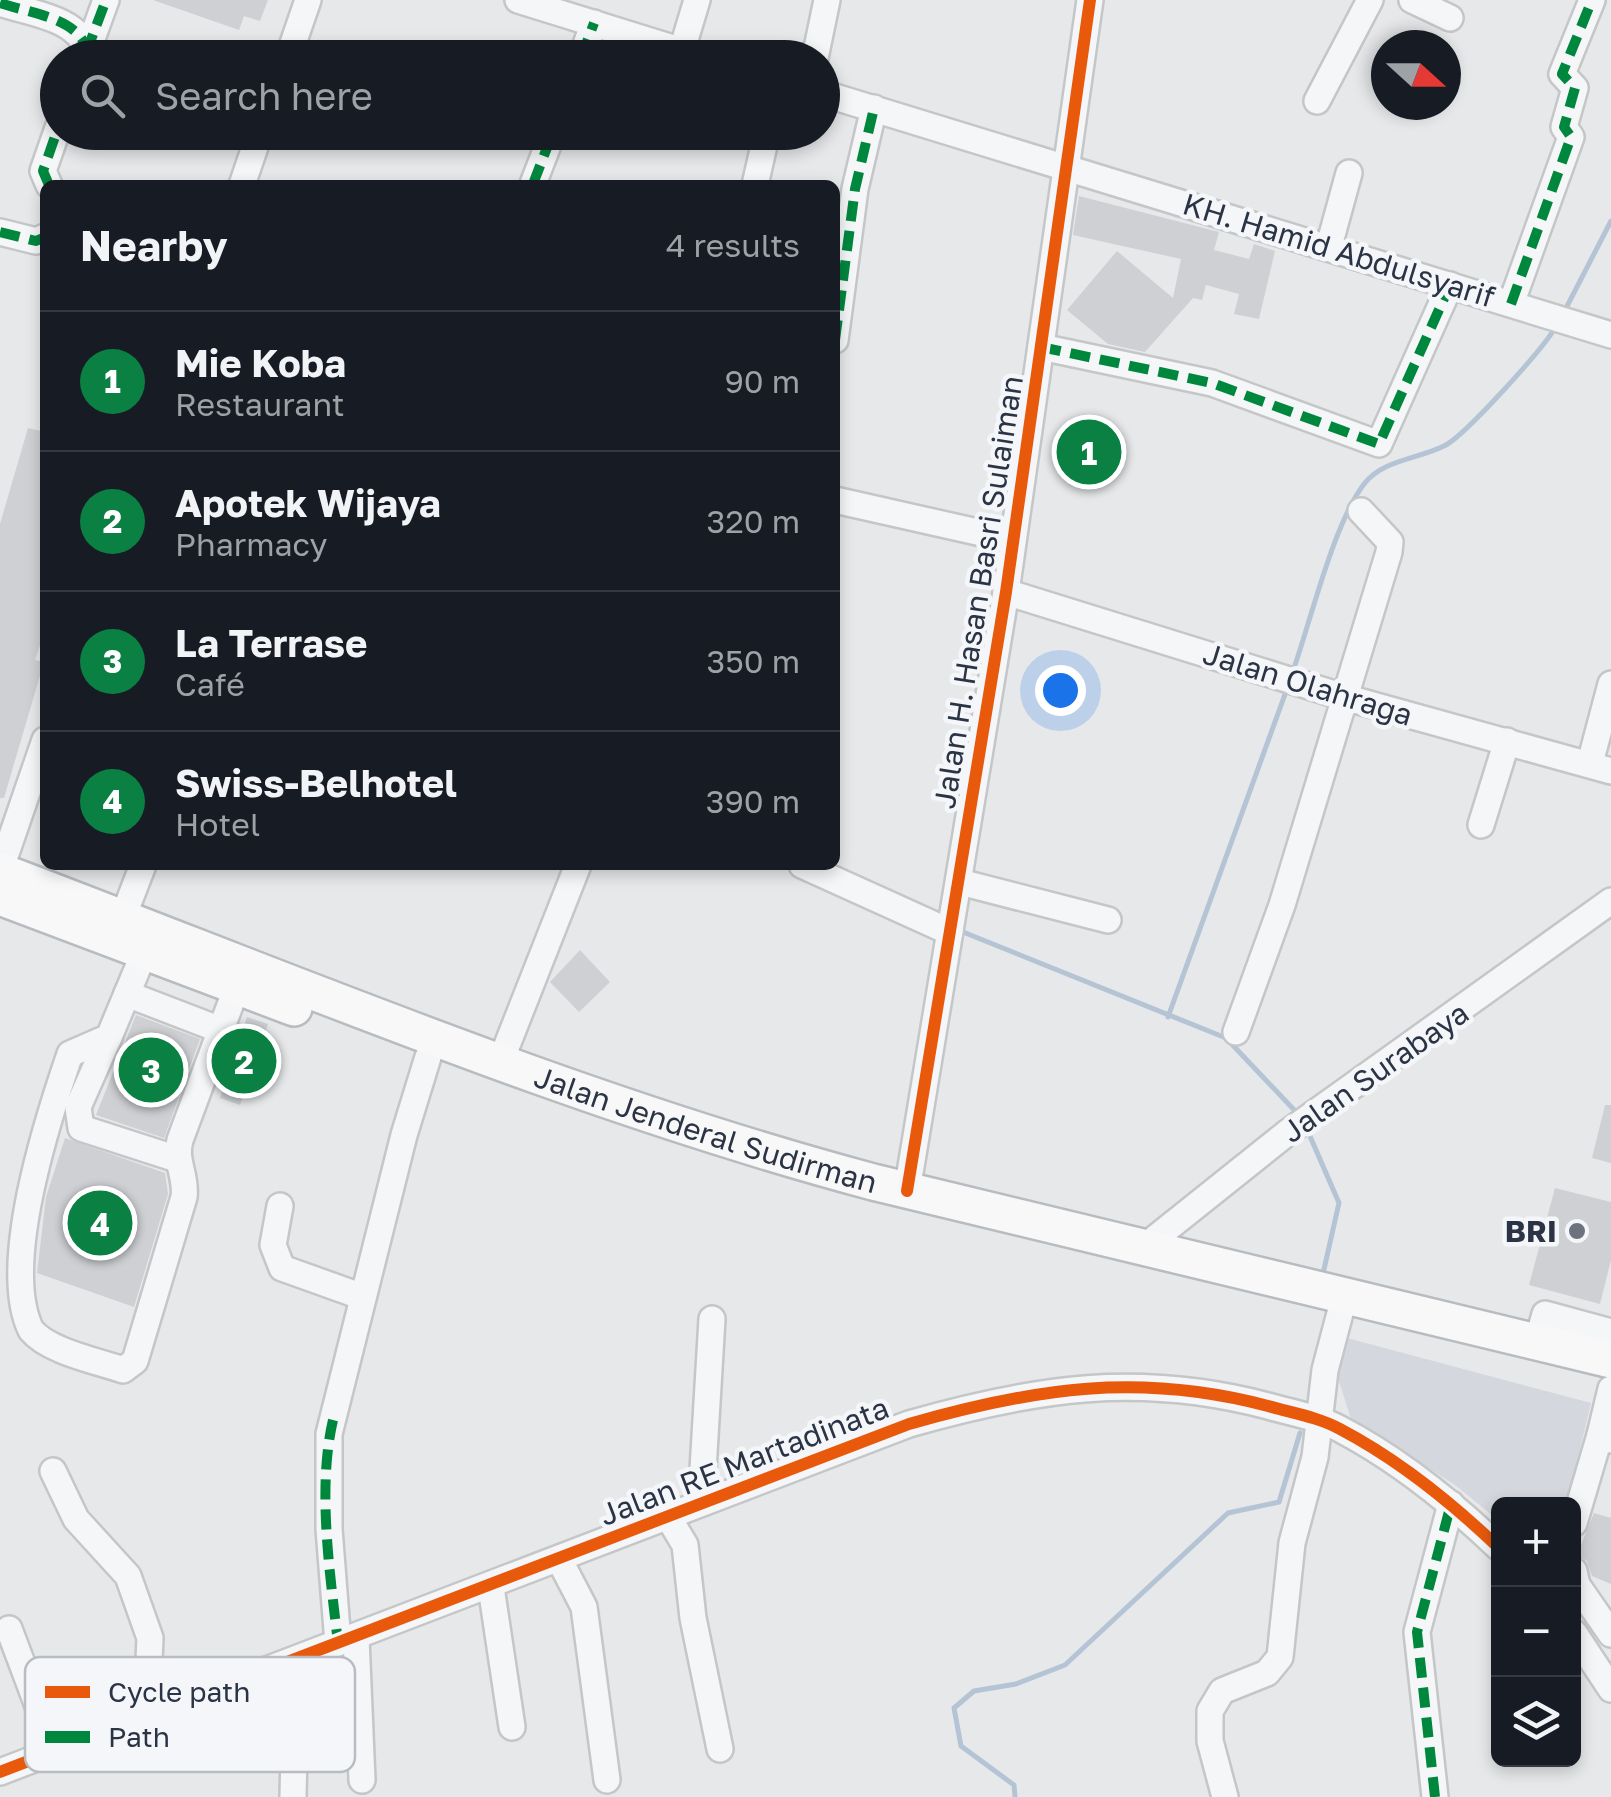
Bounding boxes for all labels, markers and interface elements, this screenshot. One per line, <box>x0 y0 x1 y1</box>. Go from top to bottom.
north arrow <box>1371 30 1461 120</box>
search box <box>40 40 840 150</box>
icon: search <box>75 68 130 123</box>
text: Search here <box>155 73 373 118</box>
street label: KH. Hamid Abdulsyarif <box>1179 185 1499 315</box>
text: Nearby <box>80 220 228 270</box>
text: 4 results <box>666 226 800 264</box>
text: Mie Koba <box>175 340 346 385</box>
text: 1 <box>104 362 121 400</box>
text: 90 m <box>724 362 800 400</box>
street label: Jalan H. Hasan Basri Sulaiman <box>926 373 1030 811</box>
text: Restaurant <box>175 385 345 423</box>
pin: 1 <box>1056 414 1122 490</box>
text: Apotek Wijaya <box>175 480 441 525</box>
text: 2 <box>103 502 122 540</box>
text: 320 m <box>707 502 800 540</box>
text: Pharmacy <box>175 525 327 563</box>
text: La Terrase <box>175 620 367 665</box>
street label: Jalan Olahraga <box>1199 635 1417 733</box>
text: 3 <box>103 642 122 680</box>
text: 350 m <box>707 642 800 680</box>
text: Café <box>175 665 245 703</box>
your location <box>1035 665 1086 716</box>
text: Swiss-Belhotel <box>175 760 457 805</box>
text: 4 <box>102 782 123 820</box>
text: 390 m <box>706 782 800 820</box>
text: Hotel <box>175 805 260 843</box>
street label: Jalan Surabaya <box>1275 994 1475 1150</box>
pin: 2 <box>212 1024 276 1098</box>
pin: 3 <box>118 1032 184 1108</box>
street label: Jalan Jenderal Sudirman <box>530 1058 881 1200</box>
pin: 4 <box>68 1186 132 1260</box>
place label: BRI <box>1505 1213 1557 1249</box>
marker: BRI <box>1566 1220 1588 1242</box>
street label: Jalan RE Martadinata <box>594 1389 894 1533</box>
map controls <box>1491 1497 1581 1767</box>
button: + <box>1491 1497 1581 1587</box>
button: − <box>1491 1587 1581 1677</box>
legend <box>25 1657 355 1772</box>
text: Cycle path <box>108 1675 251 1708</box>
button: layers <box>1491 1677 1581 1767</box>
text: Path <box>108 1720 170 1753</box>

